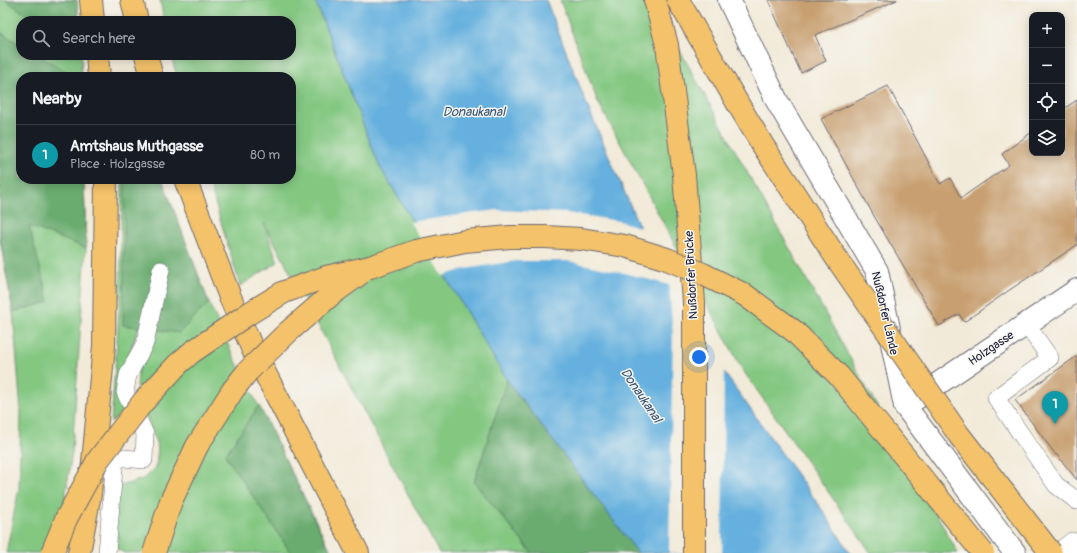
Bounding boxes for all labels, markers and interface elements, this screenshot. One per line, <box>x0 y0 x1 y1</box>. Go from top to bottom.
map controls <box>1029 12 1065 156</box>
button: + <box>1029 12 1065 48</box>
search box <box>16 16 296 60</box>
icon: search <box>30 27 52 49</box>
text: Search here <box>62 29 135 48</box>
button: − <box>1029 48 1065 84</box>
button: locate <box>1029 84 1065 120</box>
text: Nearby <box>32 88 81 109</box>
water label: Donaukanal <box>443 104 507 120</box>
button: layers <box>1029 120 1065 156</box>
text: Amtshaus Muthgasse <box>70 137 203 156</box>
text: 1 <box>42 147 48 163</box>
text: 80 m <box>250 147 280 163</box>
text: Place · Holzgasse <box>70 156 165 172</box>
street label: Nußdorfer Brücke <box>682 230 701 319</box>
street label: Nußdorfer Lände <box>868 270 901 356</box>
street label: Holzgasse <box>966 328 1017 369</box>
your location <box>689 347 709 367</box>
water label: Donaukanal <box>617 365 666 427</box>
pin: 1 <box>1042 391 1068 424</box>

